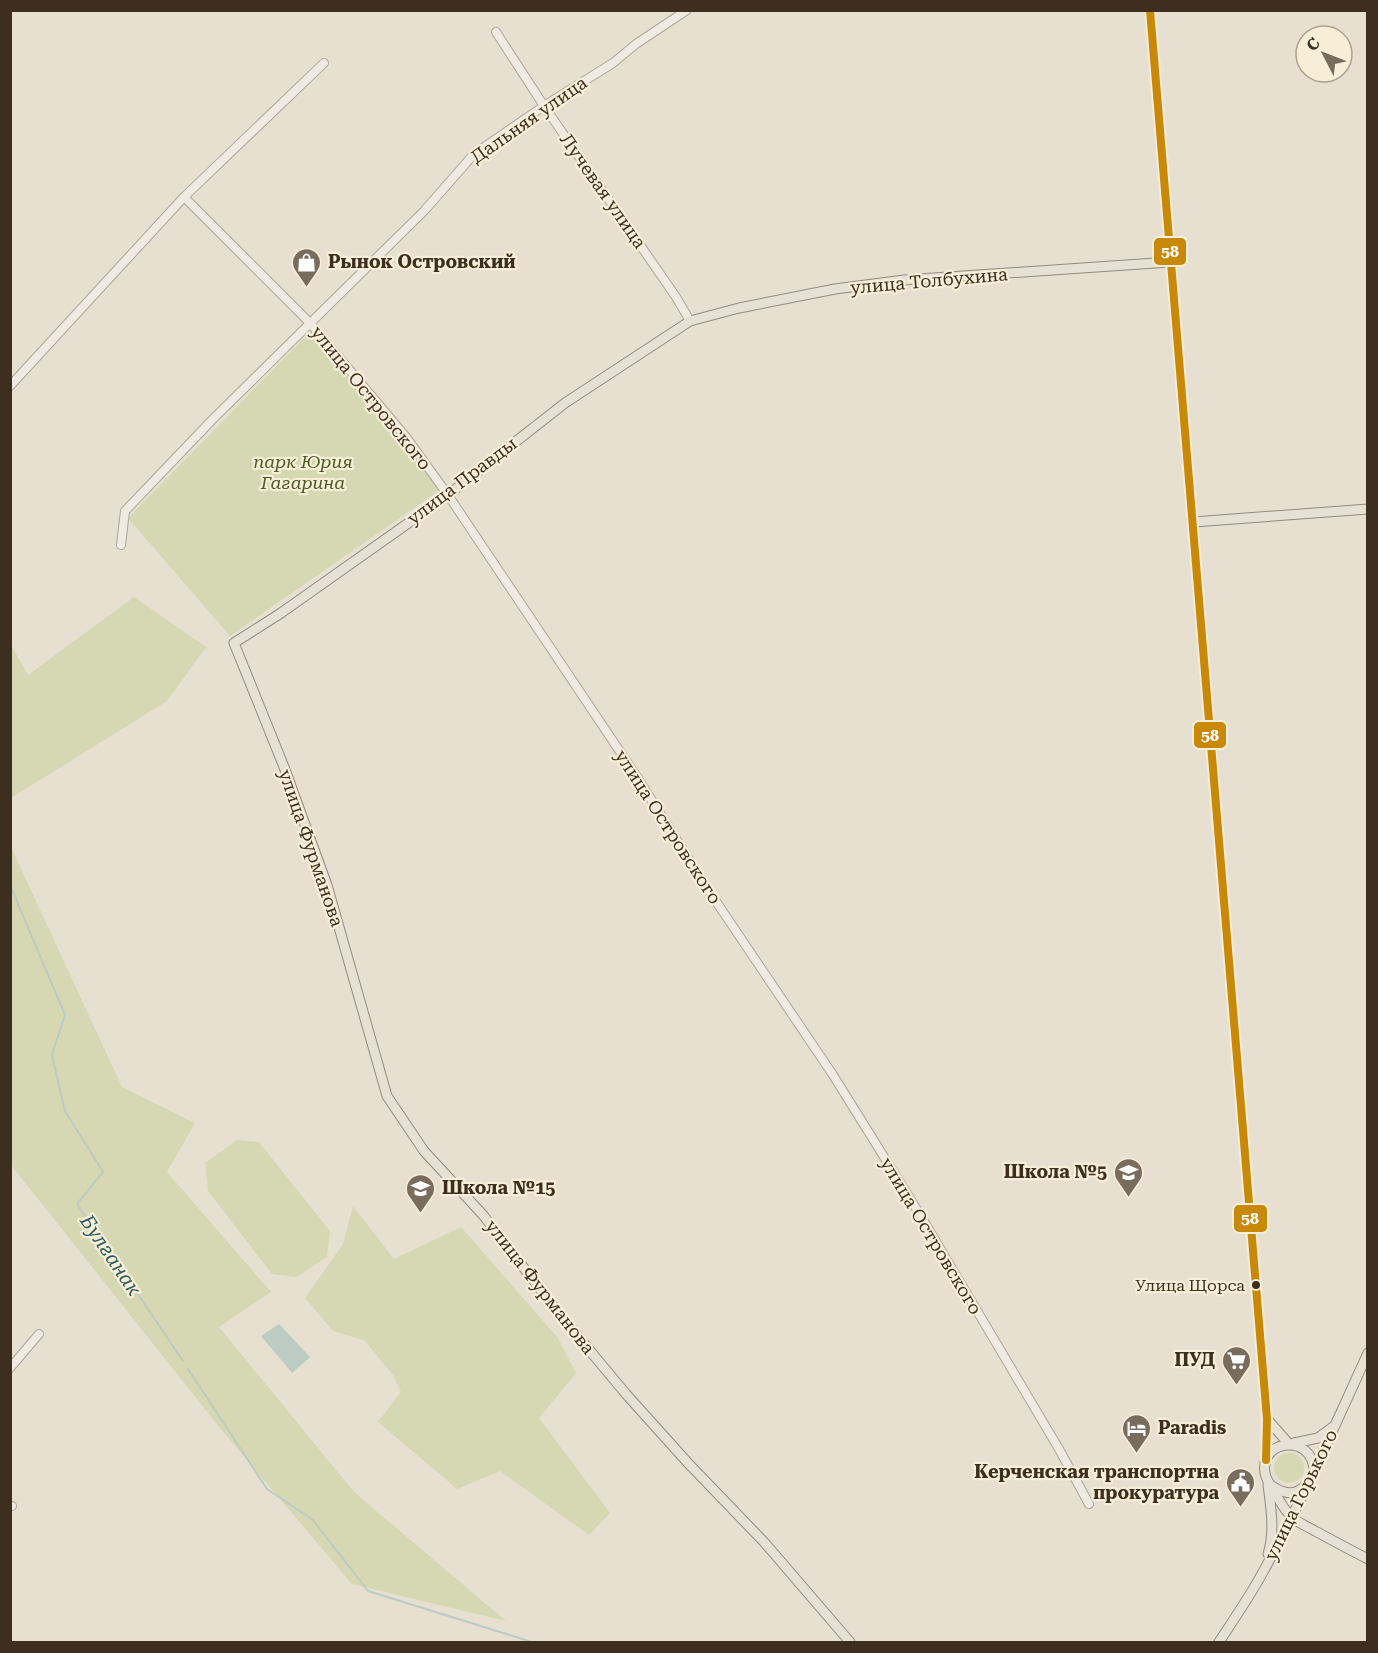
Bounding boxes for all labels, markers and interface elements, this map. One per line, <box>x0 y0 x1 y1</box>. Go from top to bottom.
north arrow <box>1294 24 1354 84</box>
text: С <box>1302 34 1324 55</box>
street label: Дальняя улица <box>467 72 591 167</box>
street label: Лучевая улица <box>556 129 651 252</box>
line badge: 58 <box>1153 237 1187 266</box>
text: 58 <box>1161 242 1179 261</box>
shop icon: Рынок Островский <box>291 246 323 288</box>
place label: Рынок Островский <box>328 251 516 272</box>
street label: улица Толбухина <box>849 263 1009 298</box>
street label: улица Островского <box>307 321 436 474</box>
street label: улица Правды <box>403 432 521 529</box>
park label: парк Юрия Гагарина <box>253 451 353 493</box>
line badge: 58 <box>1193 721 1227 749</box>
text: 58 <box>1201 726 1219 745</box>
street label: улица Островского <box>611 746 726 908</box>
street label: улица Фурманова <box>275 766 348 929</box>
street label: улица Островского <box>876 1154 987 1318</box>
school or university icon: Школа №5 <box>1112 1156 1144 1198</box>
place label: Школа №5 <box>1004 1161 1107 1182</box>
school or university icon: Школа №15 <box>405 1172 437 1214</box>
place label: Школа №15 <box>442 1177 555 1198</box>
line badge: 58 <box>1233 1204 1268 1233</box>
water label: Булганак <box>75 1209 147 1301</box>
text: 58 <box>1241 1209 1259 1228</box>
street label: улица Фурманова <box>481 1215 600 1358</box>
place label: Улица Щорса <box>1135 1276 1245 1295</box>
marker: Улица Щорса <box>1250 1279 1262 1291</box>
supermarket icon: ПУД <box>1220 1344 1252 1386</box>
place label: ПУД <box>1174 1349 1215 1370</box>
hotel icon: Paradis <box>1121 1412 1153 1454</box>
place label: Paradis <box>1158 1417 1226 1438</box>
street label: улица Горького <box>1260 1426 1341 1564</box>
place label: Керченская транспортна прокуратура <box>974 1461 1219 1503</box>
public building icon: Керченская транспортна прокуратура <box>1224 1466 1256 1508</box>

